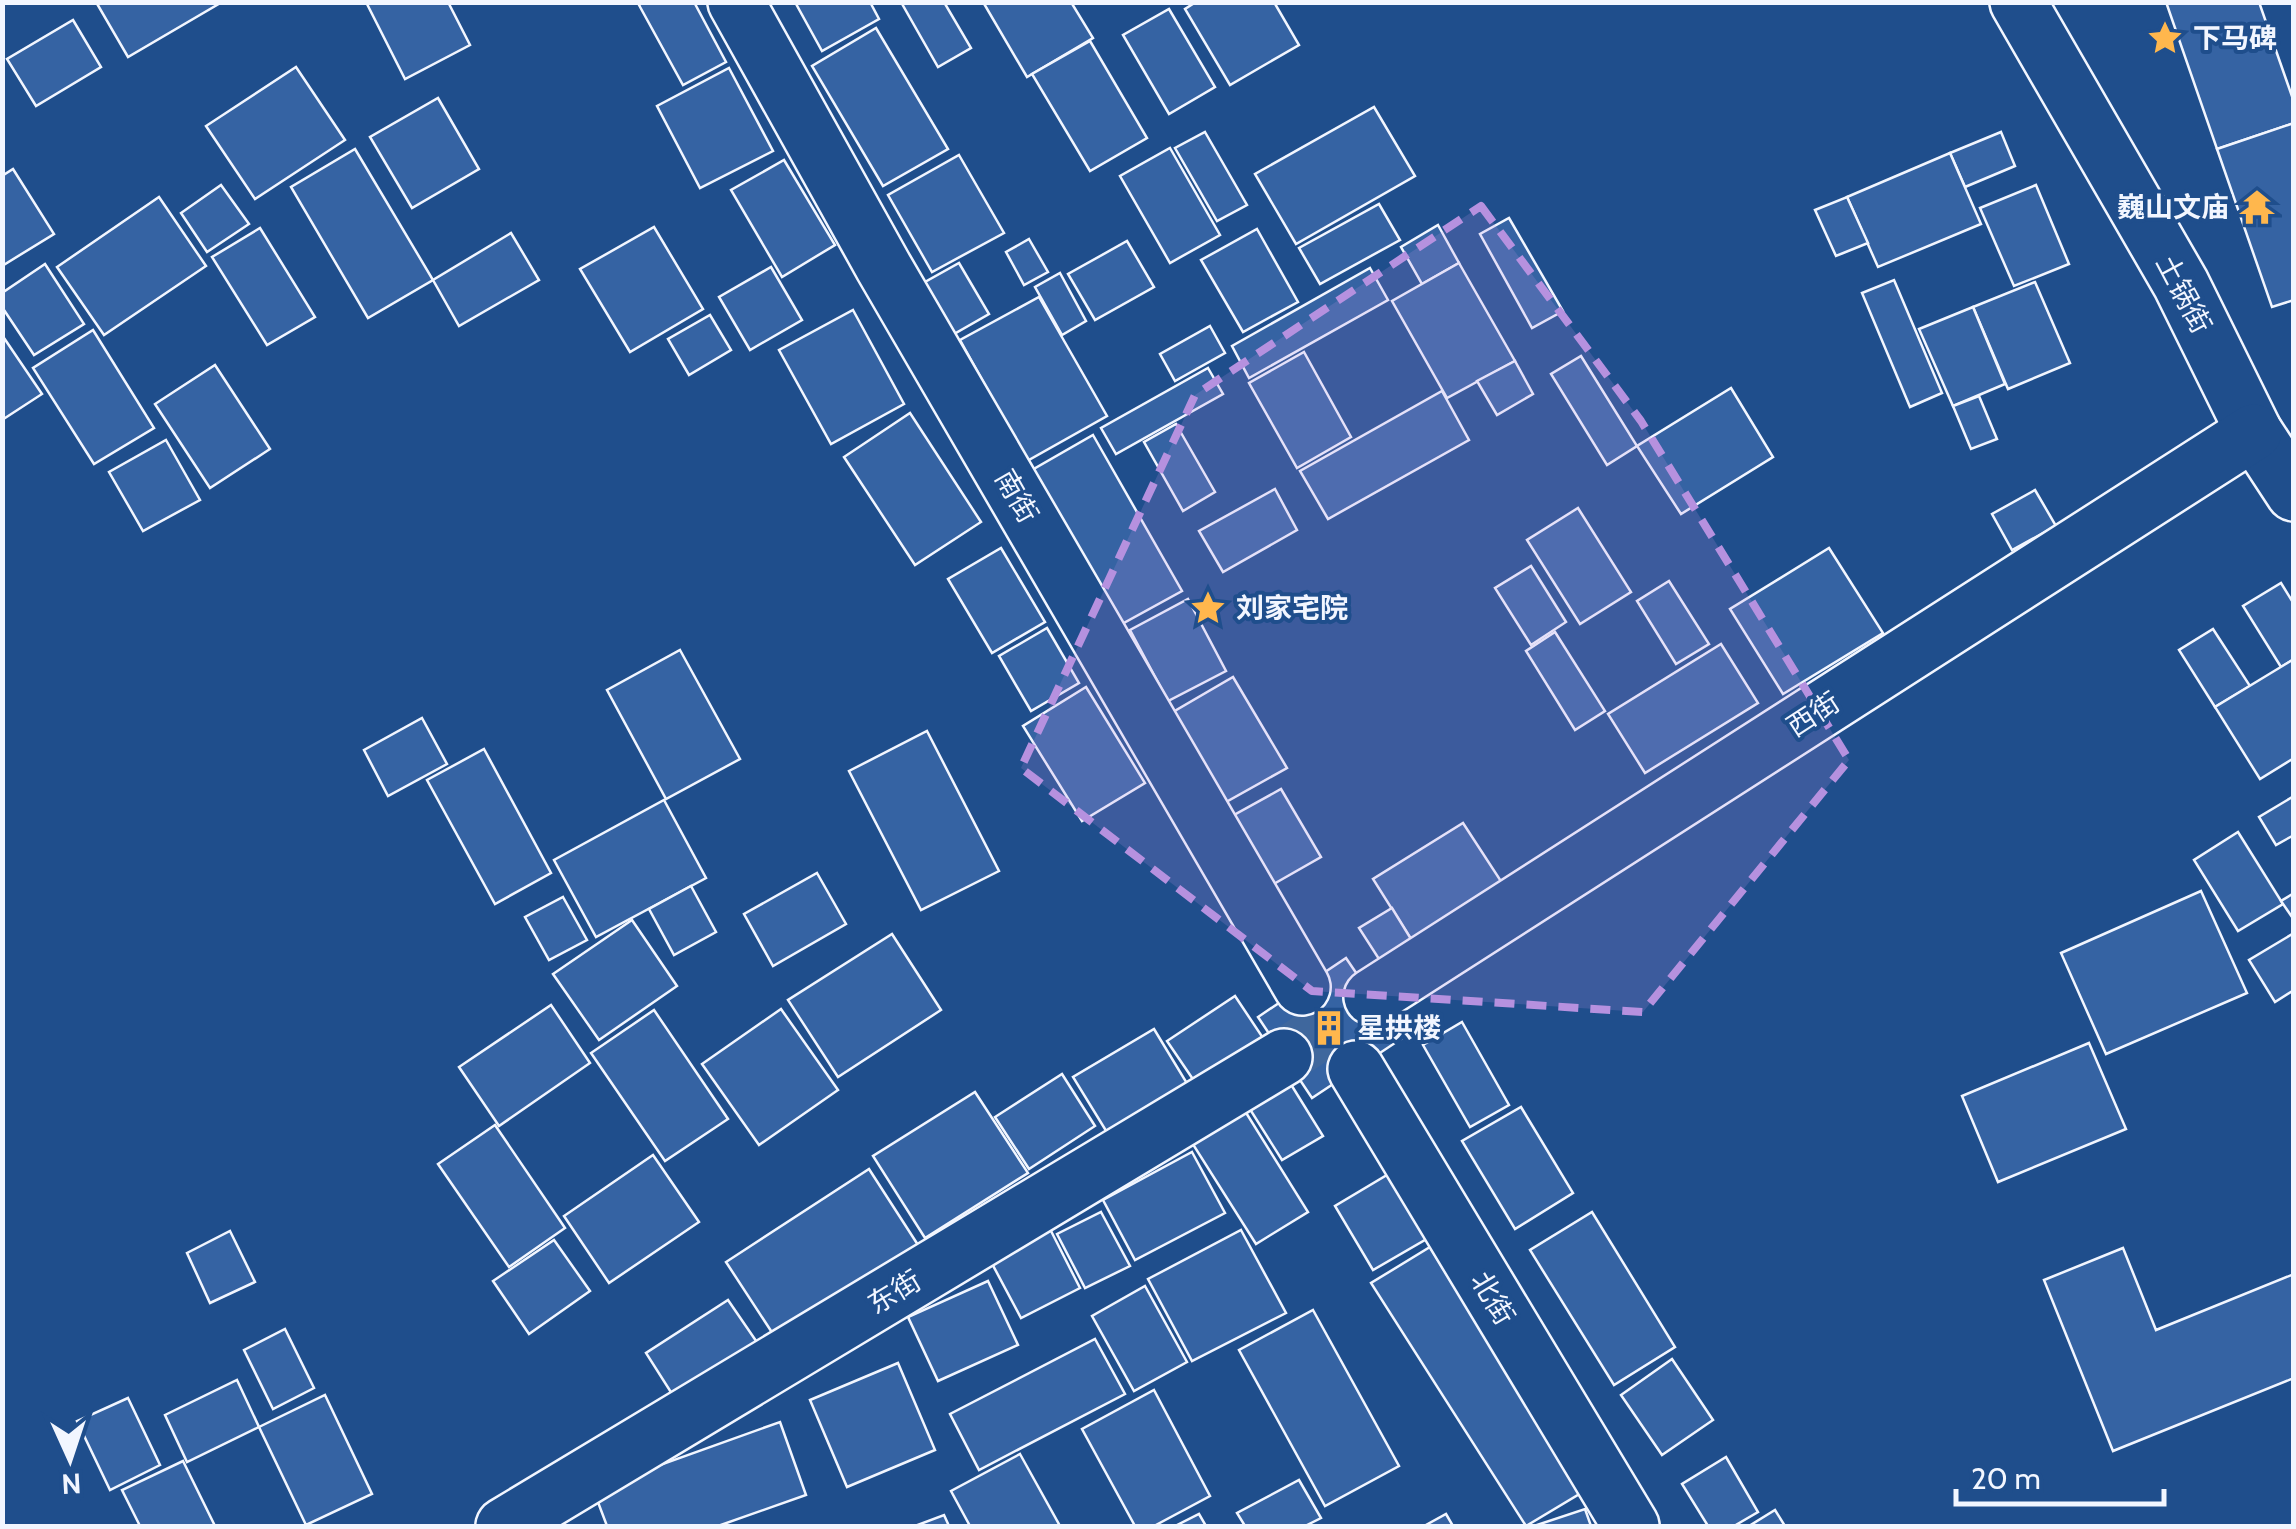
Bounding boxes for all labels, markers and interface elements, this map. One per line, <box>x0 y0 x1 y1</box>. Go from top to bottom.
place icon: 下马碑 <box>2146 19 2184 57</box>
place label: 下马碑 <box>2193 21 2277 55</box>
temple icon: 巍山文庙 <box>2238 188 2276 226</box>
place label: 巍山文庙 <box>2117 190 2229 224</box>
street label: 土锅街 <box>2149 249 2219 339</box>
street label: 南街 <box>988 463 1046 529</box>
place icon: 刘家宅院 <box>1189 589 1227 627</box>
place label: 刘家宅院 <box>1236 591 1348 625</box>
street label: 西街 <box>1780 684 1846 744</box>
building icon: 星拱楼 <box>1310 1009 1348 1047</box>
place label: 星拱楼 <box>1357 1011 1441 1045</box>
street label: 东街 <box>861 1263 927 1321</box>
street label: 北街 <box>1464 1265 1522 1331</box>
north arrow <box>20 1409 120 1509</box>
scale bar <box>1956 1444 2164 1506</box>
text: 20 m <box>1971 1460 2041 1497</box>
text: N <box>61 1466 82 1501</box>

